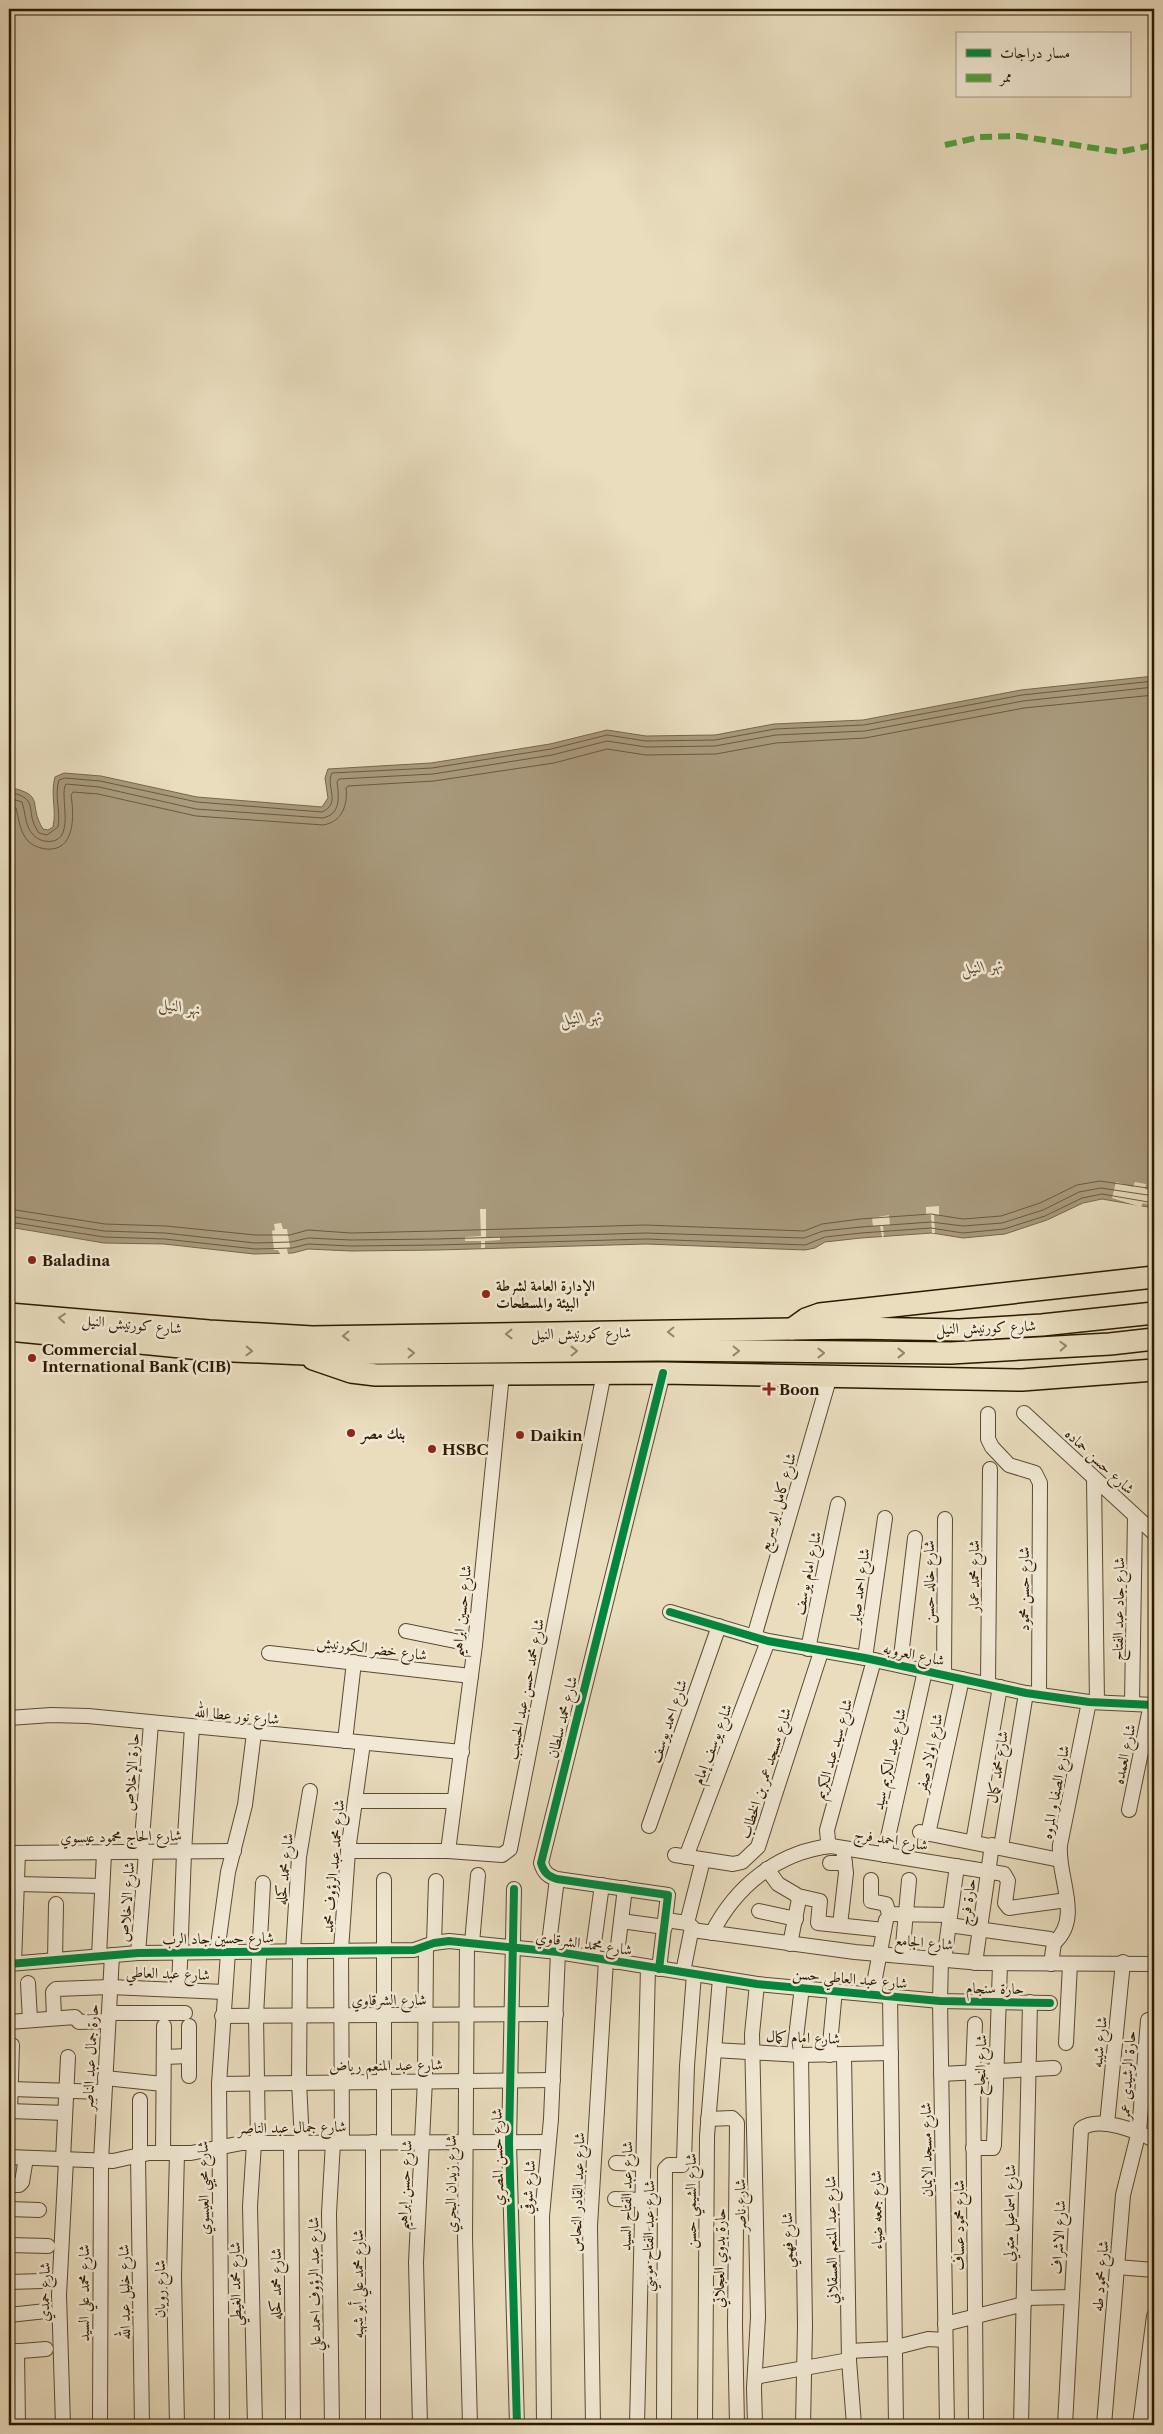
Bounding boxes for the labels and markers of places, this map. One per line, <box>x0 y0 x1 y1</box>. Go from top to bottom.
place label: Baladina <box>42 1251 110 1270</box>
marker: Baladina <box>26 1254 38 1266</box>
place label: الإدارة العامة لشرطة البيئة والمسطحات <box>496 1276 595 1312</box>
marker: الإدارة العامة لشرطة البيئة والمسطحات <box>480 1288 492 1300</box>
place label: Commercial International Bank (CIB) <box>42 1340 231 1376</box>
marker: Commercial International Bank (CIB) <box>26 1352 38 1364</box>
place label: Boon <box>779 1380 820 1399</box>
marker: Boon <box>763 1383 775 1395</box>
place label: بنك مصر <box>359 1424 405 1445</box>
place label: Daikin <box>530 1426 583 1445</box>
marker: بنك مصر <box>345 1427 357 1439</box>
marker: Daikin <box>514 1429 526 1441</box>
place label: HSBC <box>442 1440 489 1459</box>
marker: HSBC <box>426 1443 438 1455</box>

